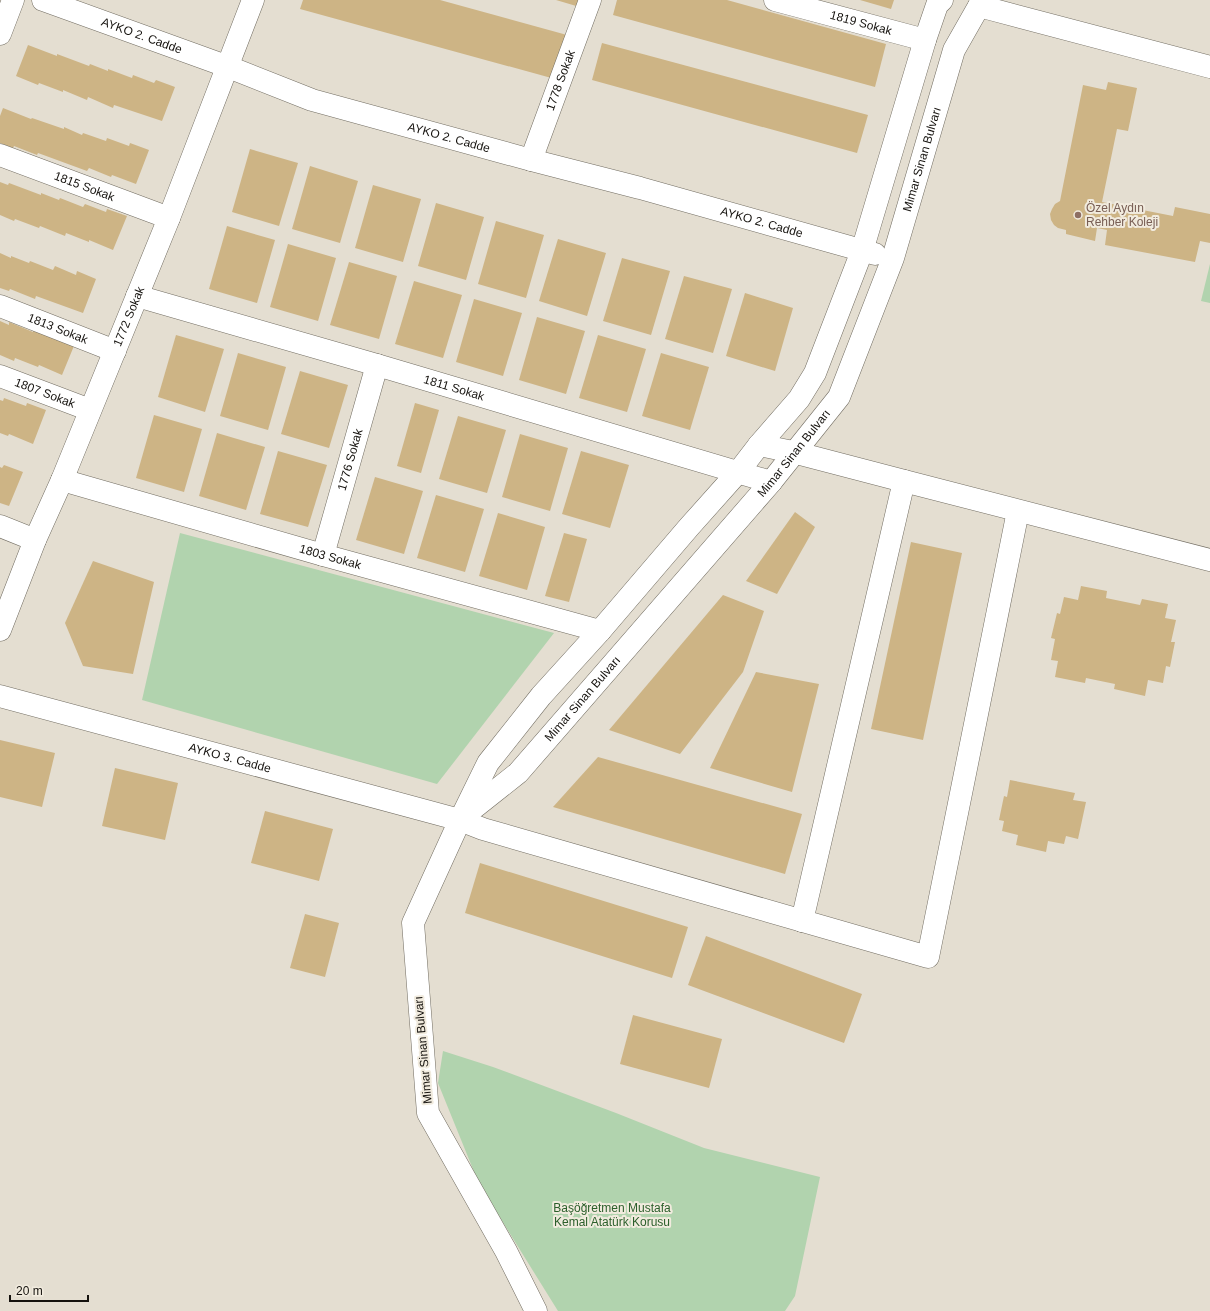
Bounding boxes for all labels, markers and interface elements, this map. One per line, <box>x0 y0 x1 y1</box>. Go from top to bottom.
street label: 1819 Sokak <box>829 8 894 38</box>
street label: AYKO 2. Cadde <box>100 15 184 57</box>
street label: 1778 Sokak <box>543 47 578 112</box>
street label: Mimar Sinan Bulvarı <box>900 105 944 213</box>
street label: AYKO 2. Cadde <box>406 120 492 156</box>
street label: 1815 Sokak <box>52 169 117 204</box>
place label: Özel Aydın Rehber Koleji <box>1086 201 1158 229</box>
street label: AYKO 2. Cadde <box>719 204 805 240</box>
marker: Özel Aydın Rehber Koleji <box>1073 210 1083 220</box>
street label: 1772 Sokak <box>110 284 148 349</box>
street label: 1813 Sokak <box>26 311 91 347</box>
street label: 1811 Sokak <box>422 372 487 404</box>
street label: 1807 Sokak <box>13 375 78 411</box>
street label: Mimar Sinan Bulvarı <box>754 407 833 500</box>
street label: 1776 Sokak <box>335 426 366 492</box>
street label: 1803 Sokak <box>298 542 364 572</box>
street label: Mimar Sinan Bulvarı <box>542 653 623 744</box>
street label: AYKO 3. Cadde <box>187 740 273 776</box>
street label: Mimar Sinan Bulvarı <box>411 996 435 1104</box>
park label: Başöğretmen Mustafa Kemal Atatürk Korusu <box>553 1201 671 1229</box>
scale bar <box>10 1277 88 1303</box>
text: 20 m <box>16 1284 43 1298</box>

